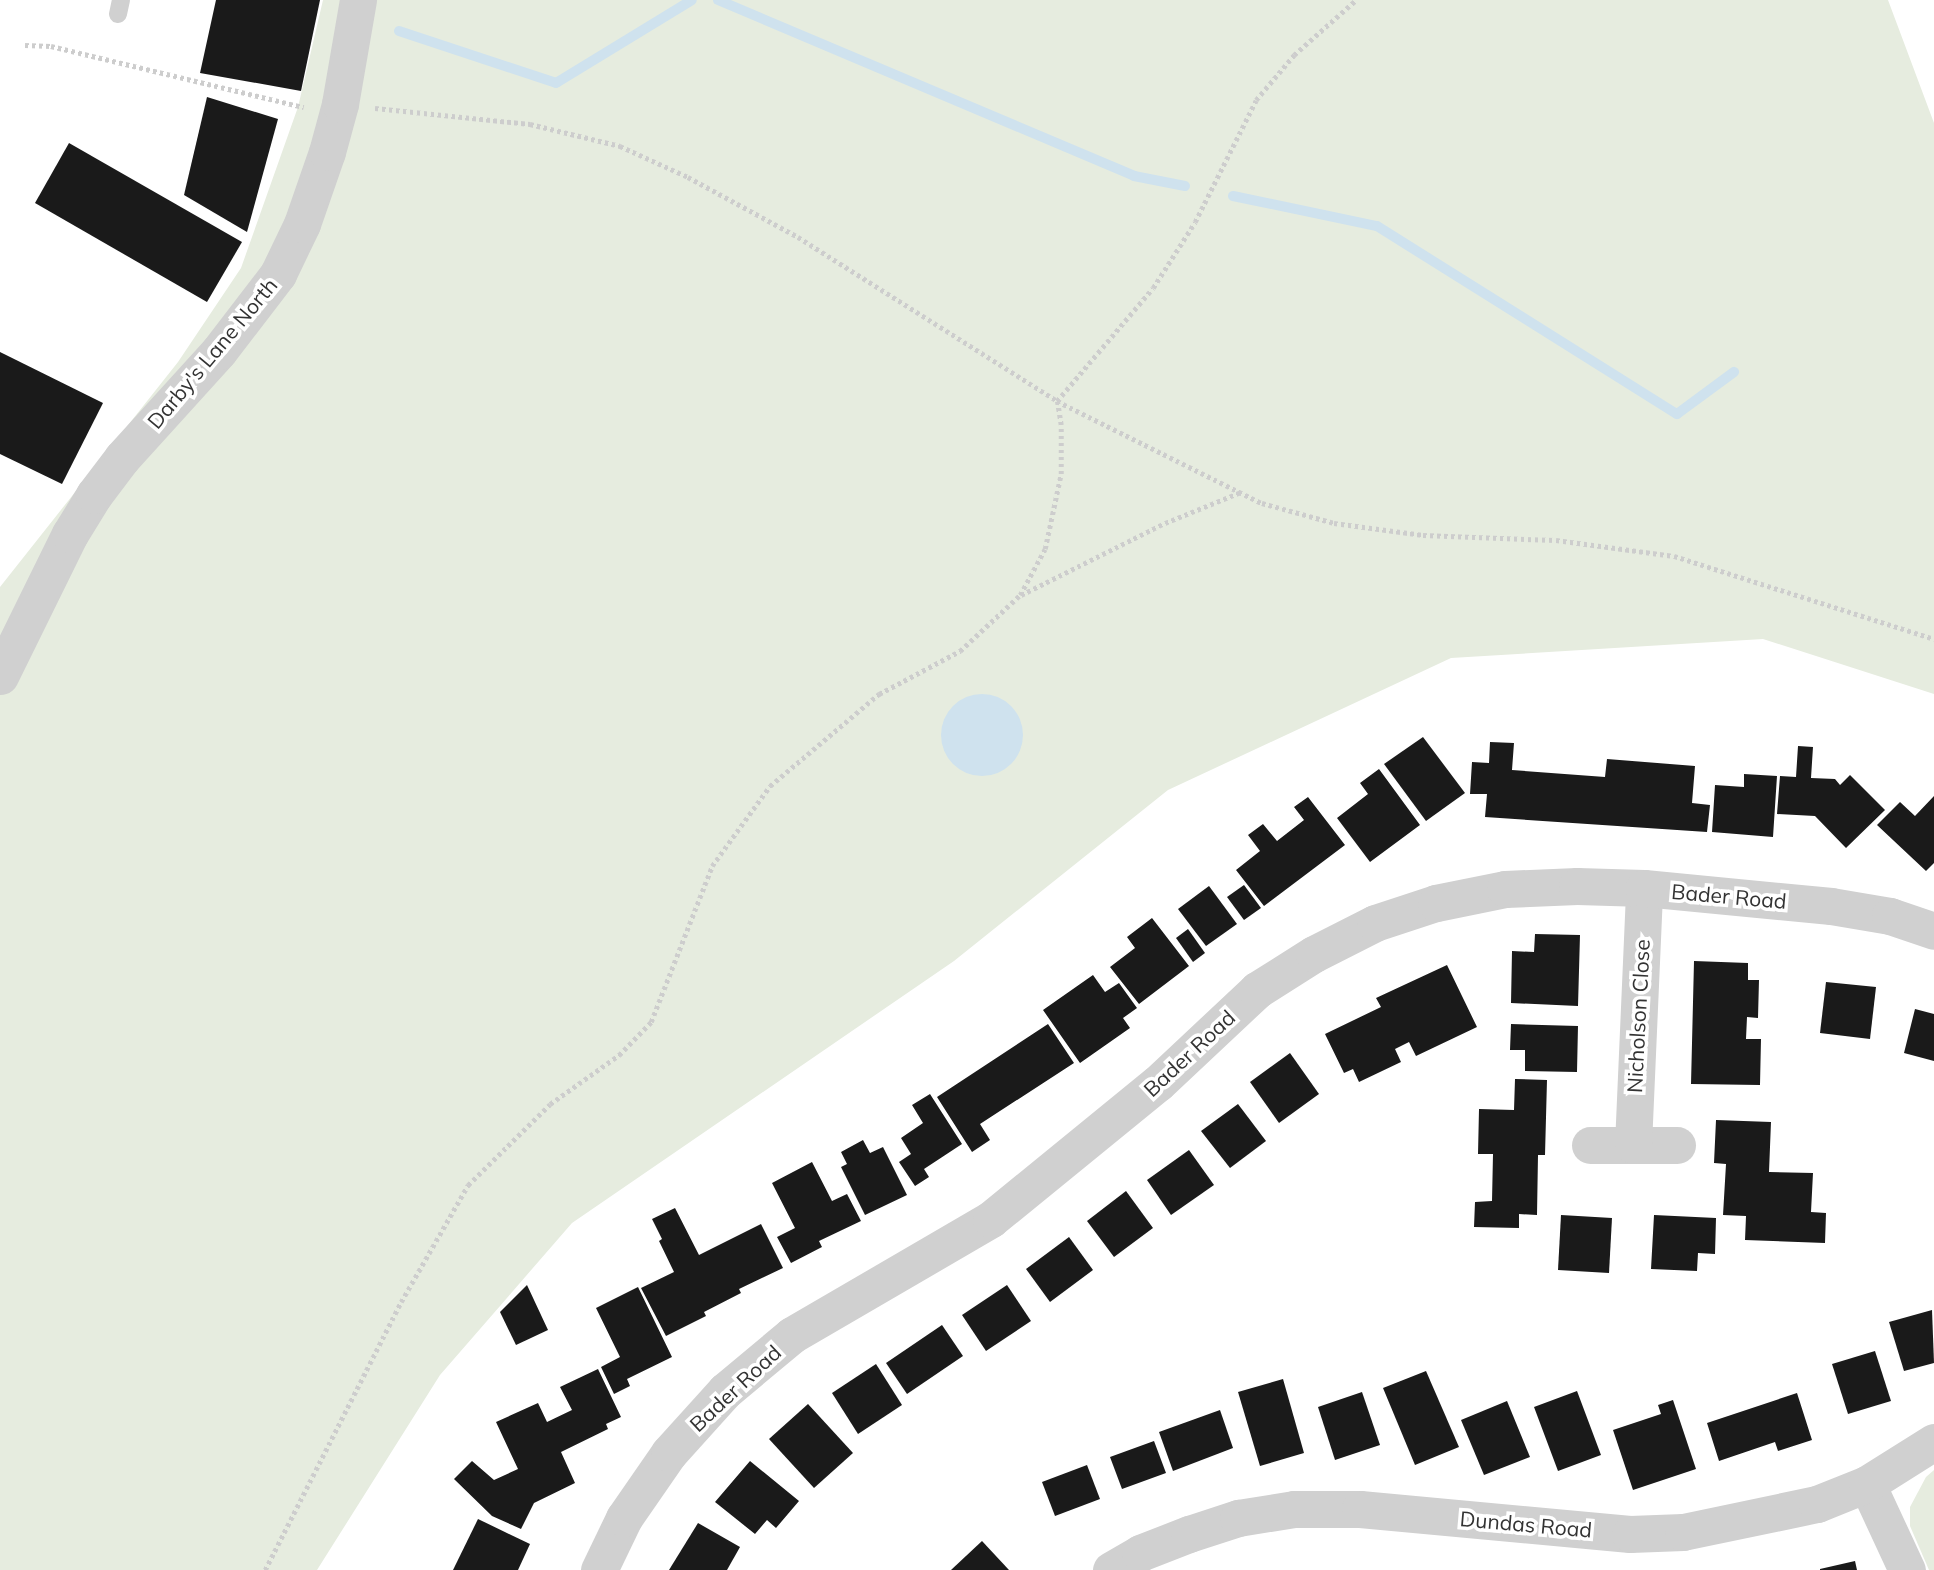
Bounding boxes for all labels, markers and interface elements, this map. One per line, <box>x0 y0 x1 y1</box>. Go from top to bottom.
street label: Darby's Lane North <box>142 273 282 433</box>
street label: Bader Road <box>1670 878 1788 914</box>
street label: Nicholson Close <box>1621 939 1655 1093</box>
street label: Bader Road <box>1138 1004 1240 1102</box>
street label: Bader Road <box>684 1339 786 1437</box>
street label: Dundas Road <box>1459 1506 1593 1542</box>

